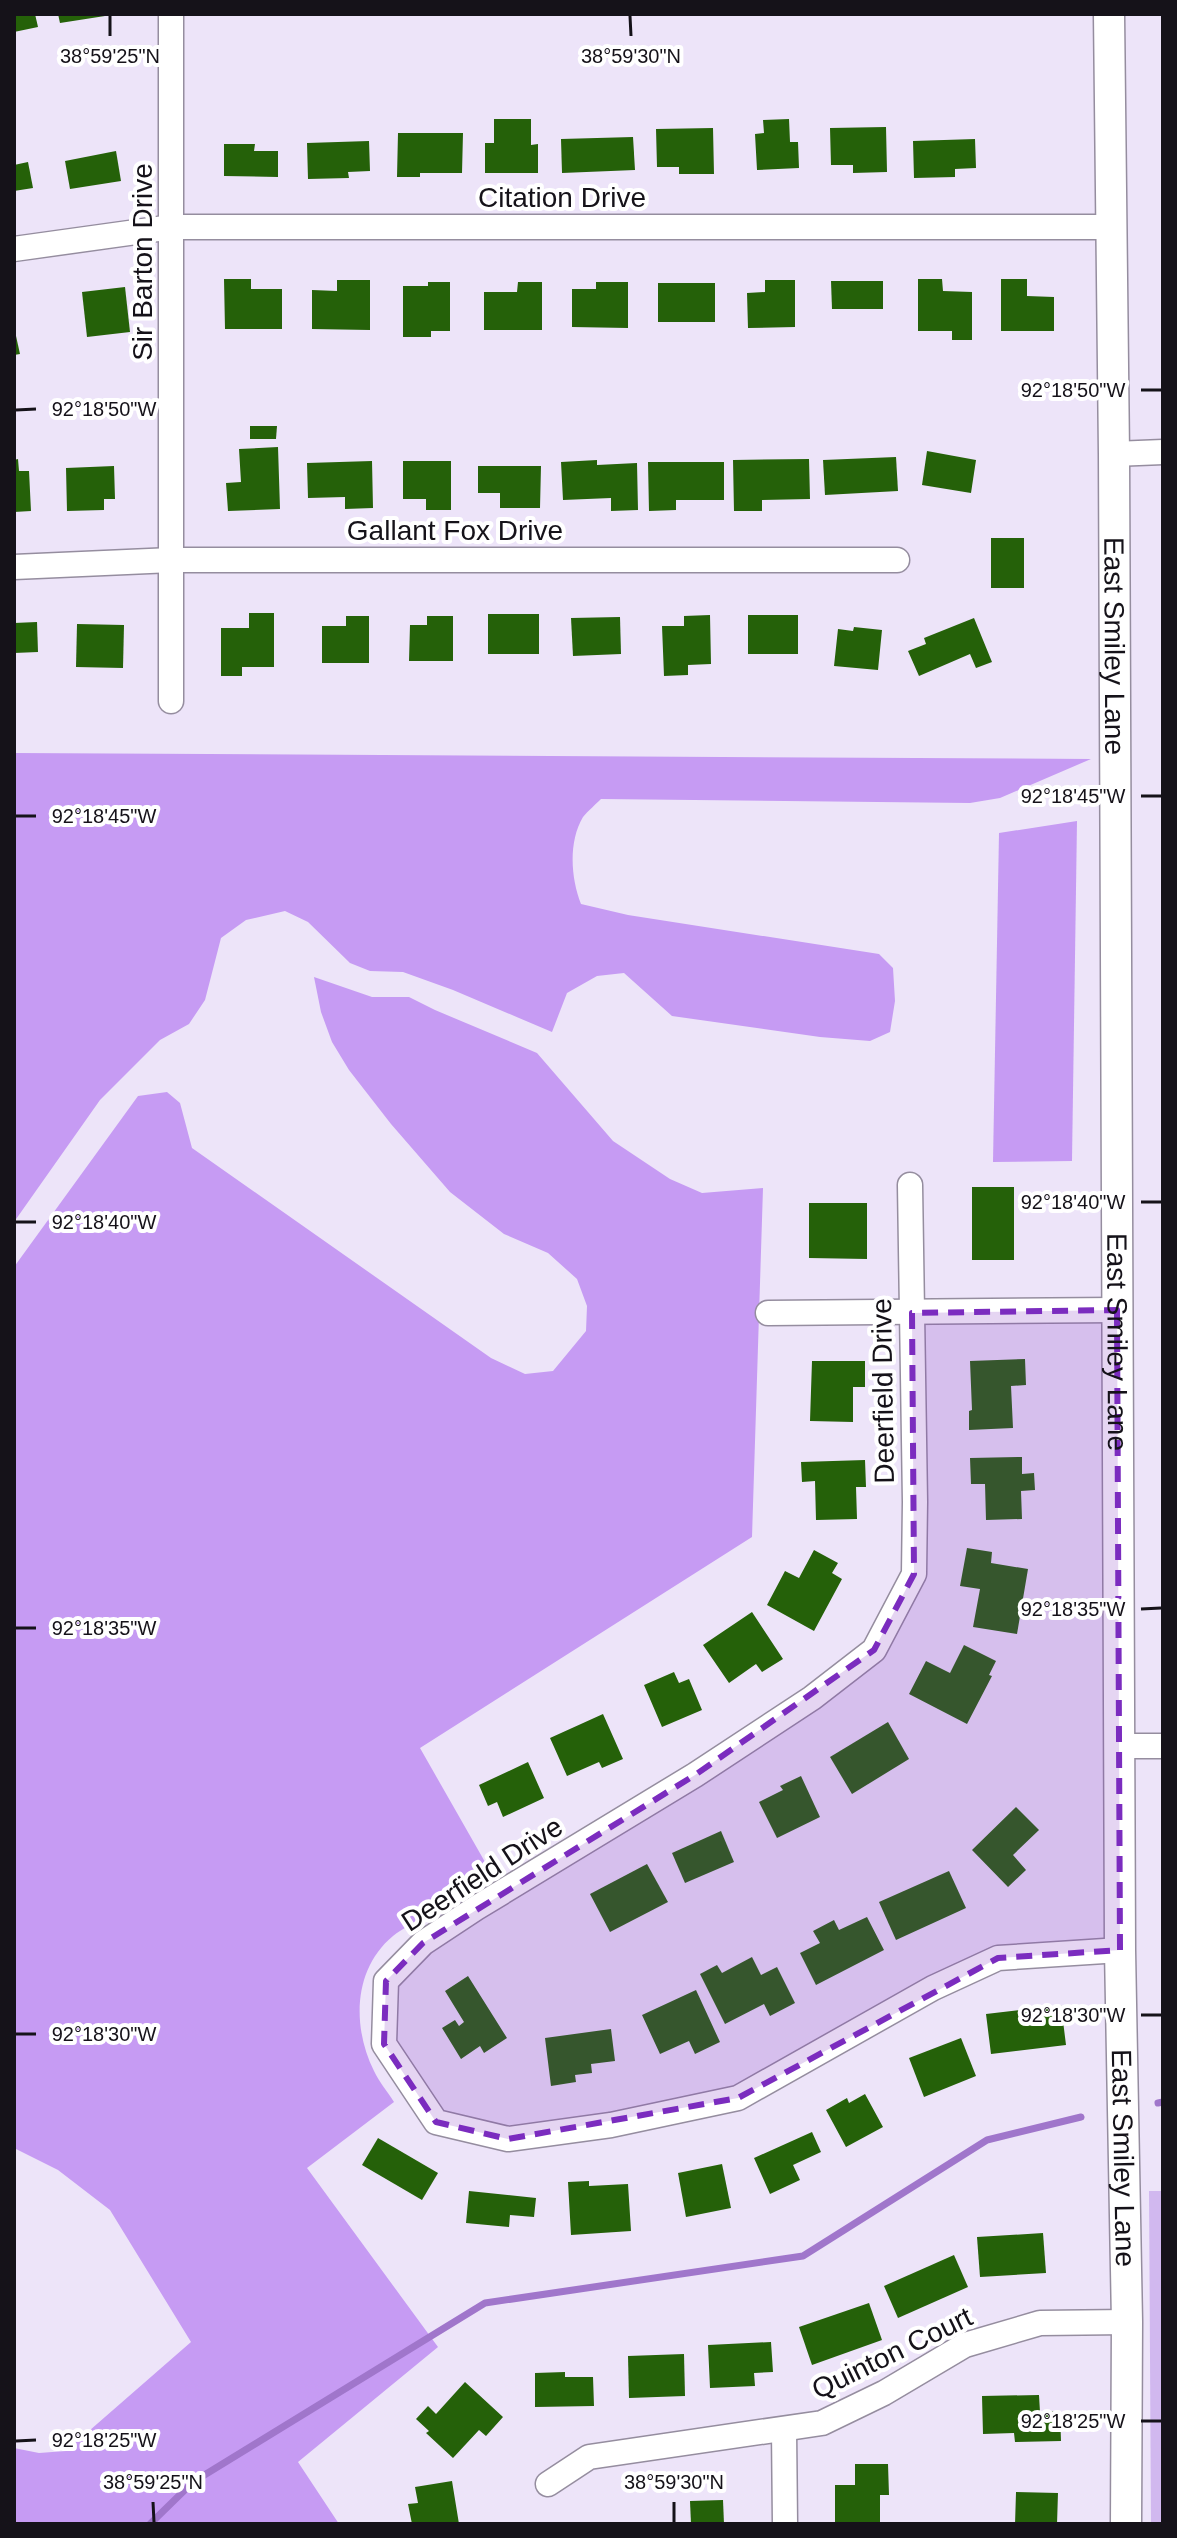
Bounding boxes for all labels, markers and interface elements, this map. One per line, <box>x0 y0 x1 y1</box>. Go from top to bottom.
text: 38°59'25"N <box>60 45 160 67</box>
text: 38°59'30"N <box>581 45 681 67</box>
street label: Sir Barton Drive <box>127 163 158 361</box>
street label: Citation Drive <box>478 182 646 213</box>
text: 92°18'50"W <box>1021 379 1125 401</box>
text: 92°18'50"W <box>52 398 156 420</box>
street label: Gallant Fox Drive <box>347 515 563 546</box>
street label: East Smiley Lane <box>1099 537 1131 755</box>
text: 92°18'45"W <box>1021 785 1125 807</box>
text: 92°18'45"W <box>52 805 156 827</box>
text: 92°18'40"W <box>1021 1191 1125 1213</box>
text: 92°18'40"W <box>52 1211 156 1233</box>
street label: East Smiley Lane <box>1102 1233 1133 1451</box>
street label: Deerfield Drive <box>866 1298 900 1484</box>
text: 92°18'35"W <box>1021 1598 1125 1620</box>
text: 92°18'35"W <box>52 1617 156 1639</box>
street label: Deerfield Drive <box>396 1811 568 1937</box>
text: 92°18'30"W <box>1021 2004 1125 2026</box>
text: 92°18'30"W <box>52 2023 156 2045</box>
street label: East Smiley Lane <box>1106 2049 1141 2267</box>
street label: Quinton Court <box>807 2301 977 2405</box>
text: 92°18'25"W <box>1021 2410 1125 2432</box>
text: 92°18'25"W <box>52 2429 156 2451</box>
text: 38°59'25"N <box>103 2471 203 2493</box>
text: 38°59'30"N <box>624 2471 724 2493</box>

